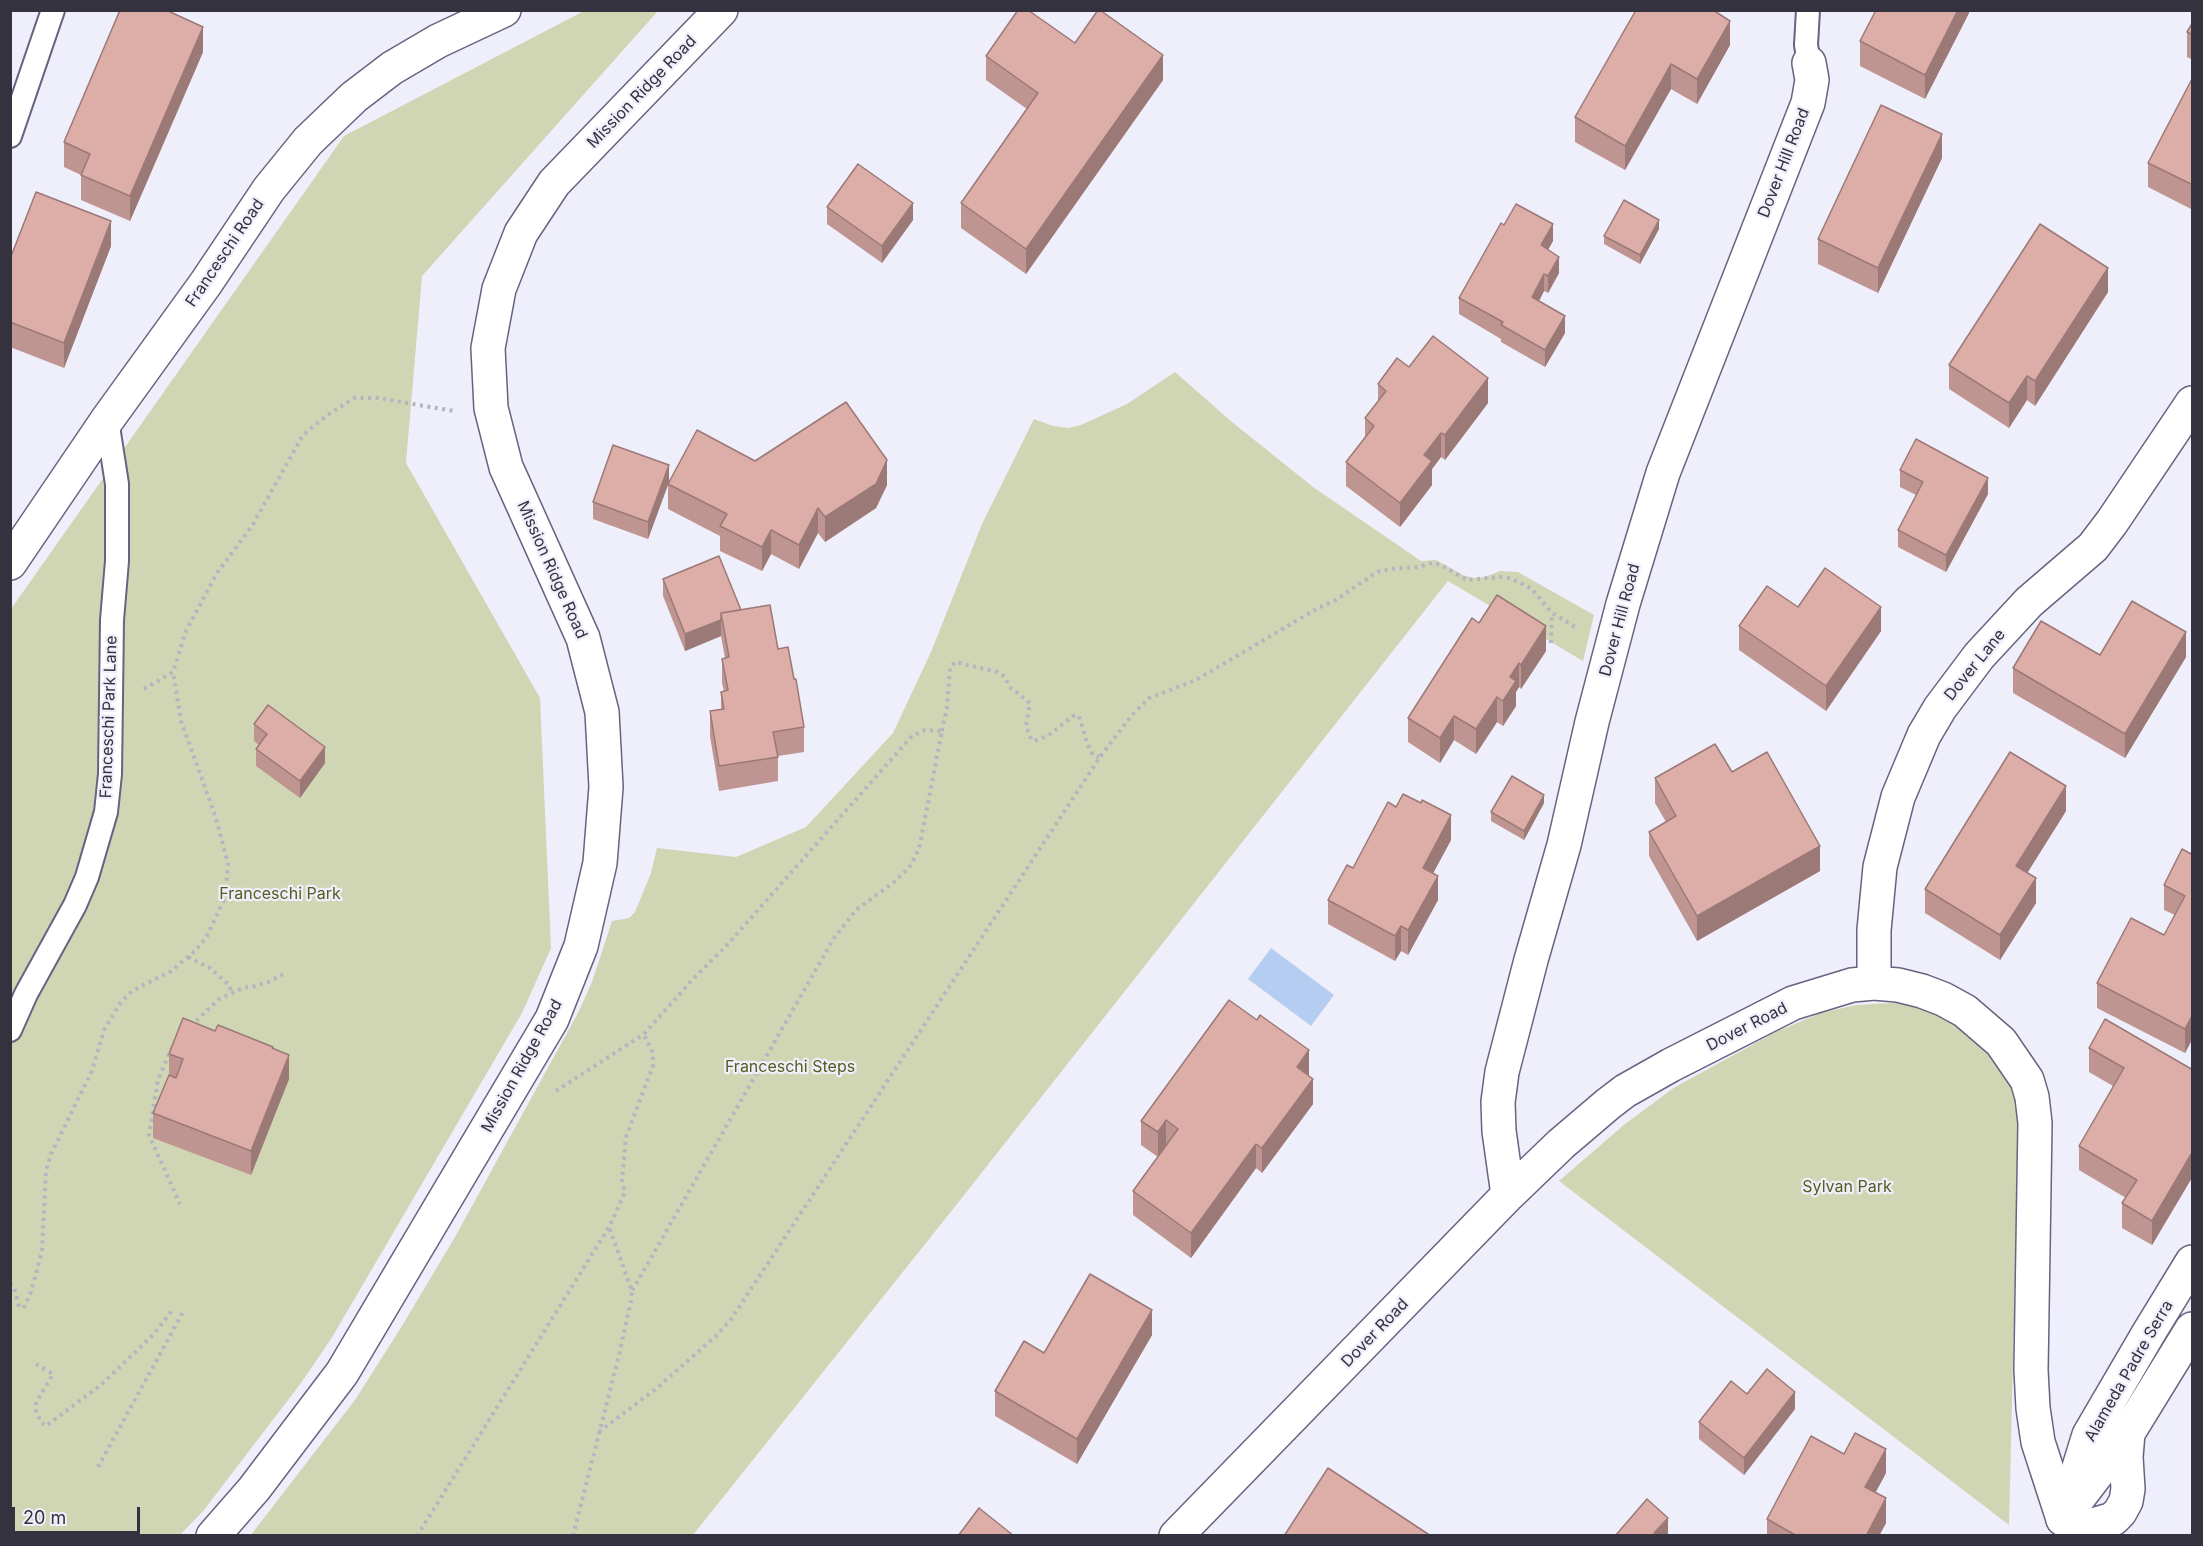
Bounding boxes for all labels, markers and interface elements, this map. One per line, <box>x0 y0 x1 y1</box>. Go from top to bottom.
street label: Mission Ridge Road <box>583 32 701 152</box>
street label: Dover Hill Road <box>1754 105 1814 221</box>
street label: Franceschi Road <box>182 195 268 311</box>
street label: Mission Ridge Road <box>513 498 591 642</box>
street label: Dover Hill Road <box>1596 562 1644 678</box>
street label: Dover Lane <box>1940 625 2010 705</box>
street label: Franceschi Park Lane <box>97 635 121 799</box>
park label: Franceschi Park <box>219 884 341 904</box>
street label: Mission Ridge Road <box>478 996 566 1136</box>
street label: Dover Road <box>1703 998 1791 1056</box>
park label: Franceschi Steps <box>725 1057 855 1077</box>
park label: Sylvan Park <box>1802 1177 1892 1197</box>
street label: Dover Road <box>1338 1295 1412 1371</box>
street label: Alameda Padre Serra <box>2081 1297 2177 1445</box>
scale bar <box>15 1495 142 1533</box>
text: 20 m <box>23 1507 66 1528</box>

